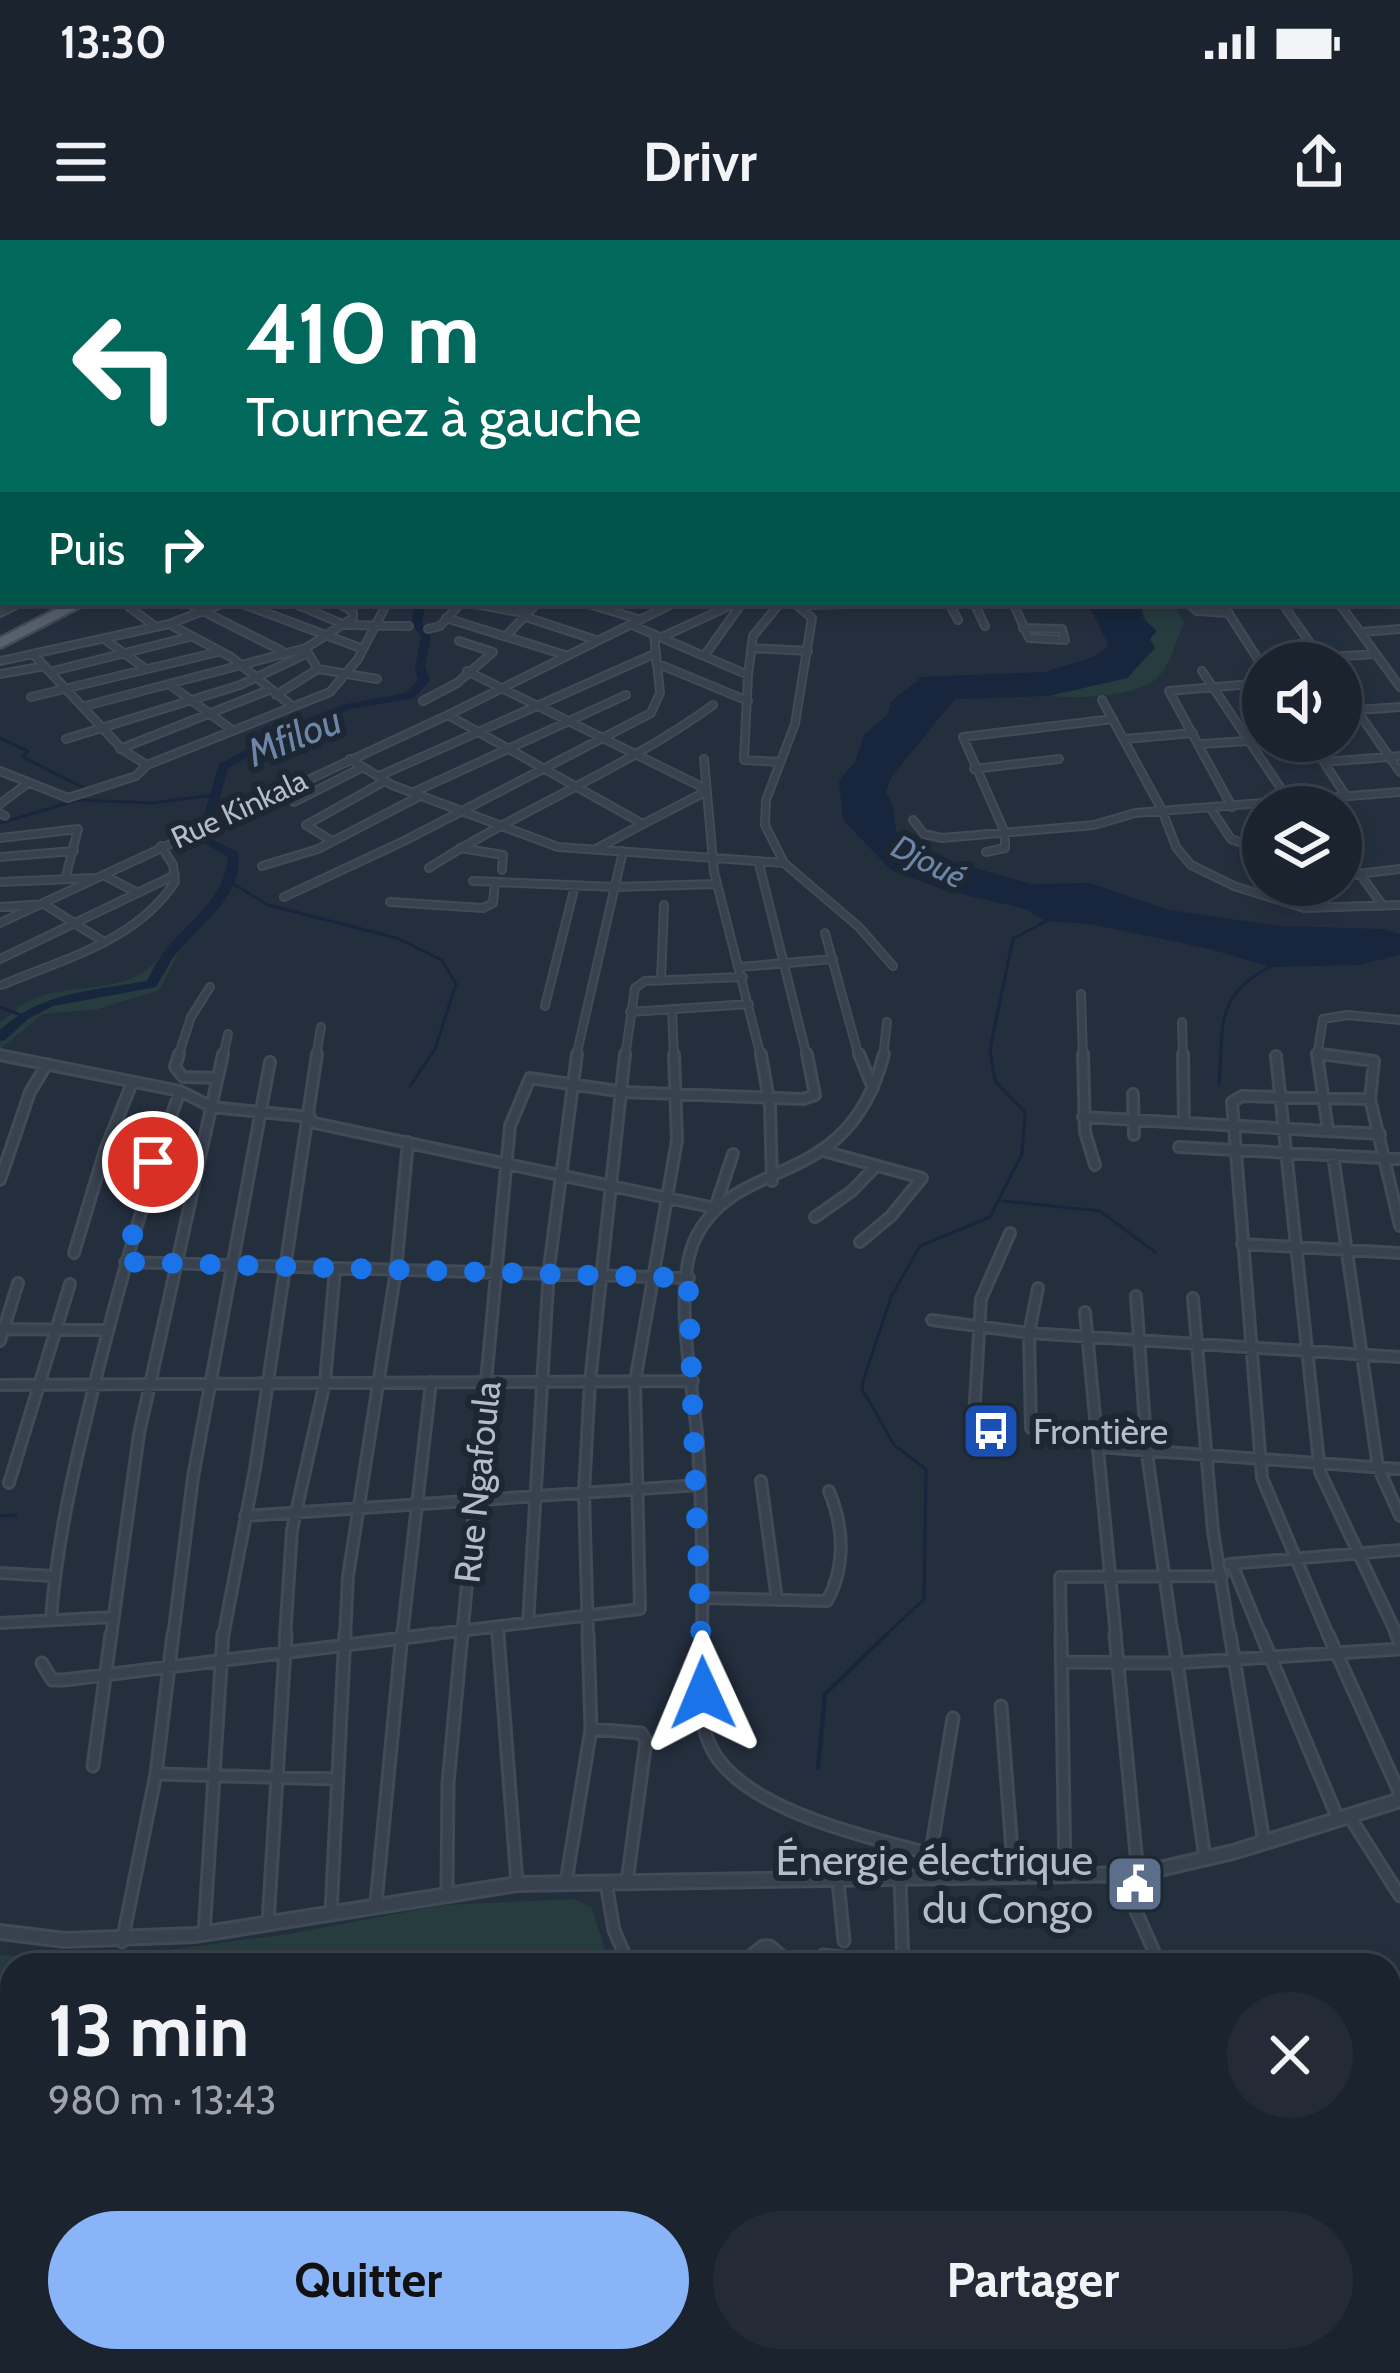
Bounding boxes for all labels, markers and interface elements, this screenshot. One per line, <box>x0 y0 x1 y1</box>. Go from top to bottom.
text: 13:30 <box>60 15 167 69</box>
icon: menu <box>48 129 114 195</box>
text: Drivr <box>643 129 757 195</box>
icon: share <box>1286 129 1352 195</box>
text: 410 m <box>246 282 480 384</box>
icon: left <box>48 288 204 444</box>
text: Tournez à gauche <box>246 384 642 450</box>
icon: right <box>149 516 215 582</box>
text: Puis <box>48 522 125 576</box>
map controls <box>1242 642 1362 906</box>
button: sound <box>1242 642 1362 762</box>
water label: Mfilou <box>239 696 348 777</box>
street label: Rue Kinkala <box>165 761 313 857</box>
button: layers <box>1242 786 1362 906</box>
water label: Djoué <box>885 826 973 896</box>
pin <box>102 1111 204 1213</box>
icon: arrive <box>120 1129 186 1195</box>
street label: Rue Ngafoula <box>445 1379 509 1585</box>
bus stop icon: Frontière <box>960 1400 1022 1462</box>
place label: Frontière <box>1033 1409 1168 1453</box>
position arrow <box>640 1630 766 1756</box>
place label: Énergie électrique du Congo <box>776 1834 1093 1934</box>
public building icon: Énergie électrique du Congo <box>1104 1853 1166 1915</box>
text: 13 min <box>48 1987 249 2074</box>
button: close <box>1227 1992 1353 2118</box>
text: 980 m · 13:43 <box>48 2076 276 2124</box>
button: Quitter <box>48 2211 689 2349</box>
button: Partager <box>713 2211 1353 2349</box>

